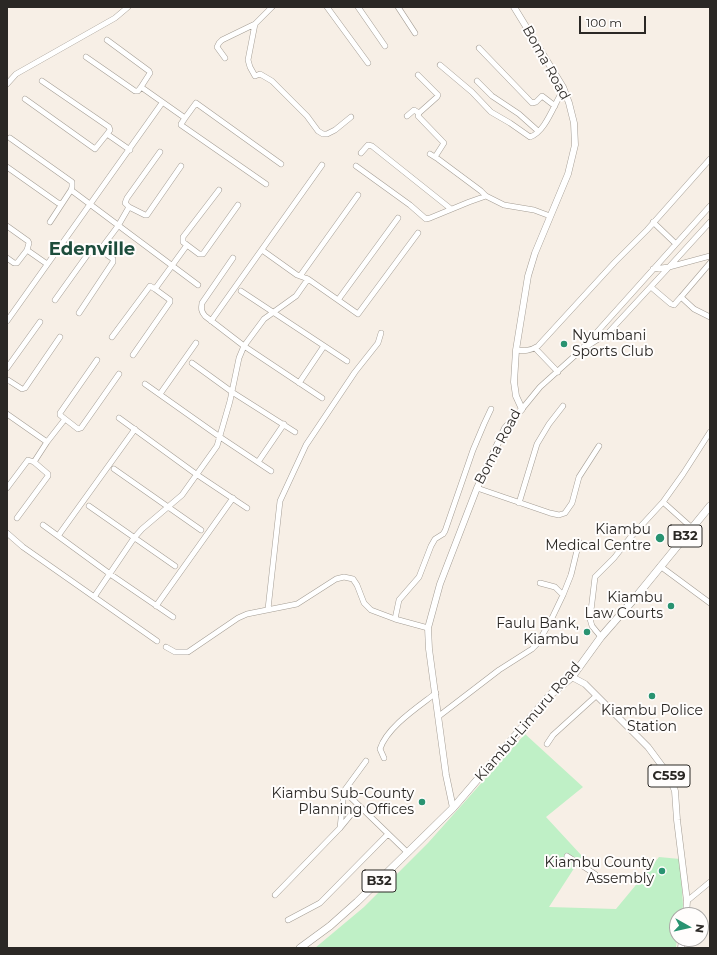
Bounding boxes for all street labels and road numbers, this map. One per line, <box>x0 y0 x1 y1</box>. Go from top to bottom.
street label: Boma Road <box>519 23 573 103</box>
street label: Boma Road <box>471 407 525 487</box>
road number: B32 <box>668 525 702 547</box>
street label: Kiambu-Limuru Road <box>472 659 584 785</box>
road number: C559 <box>648 765 690 787</box>
road number: B32 <box>362 870 396 892</box>

